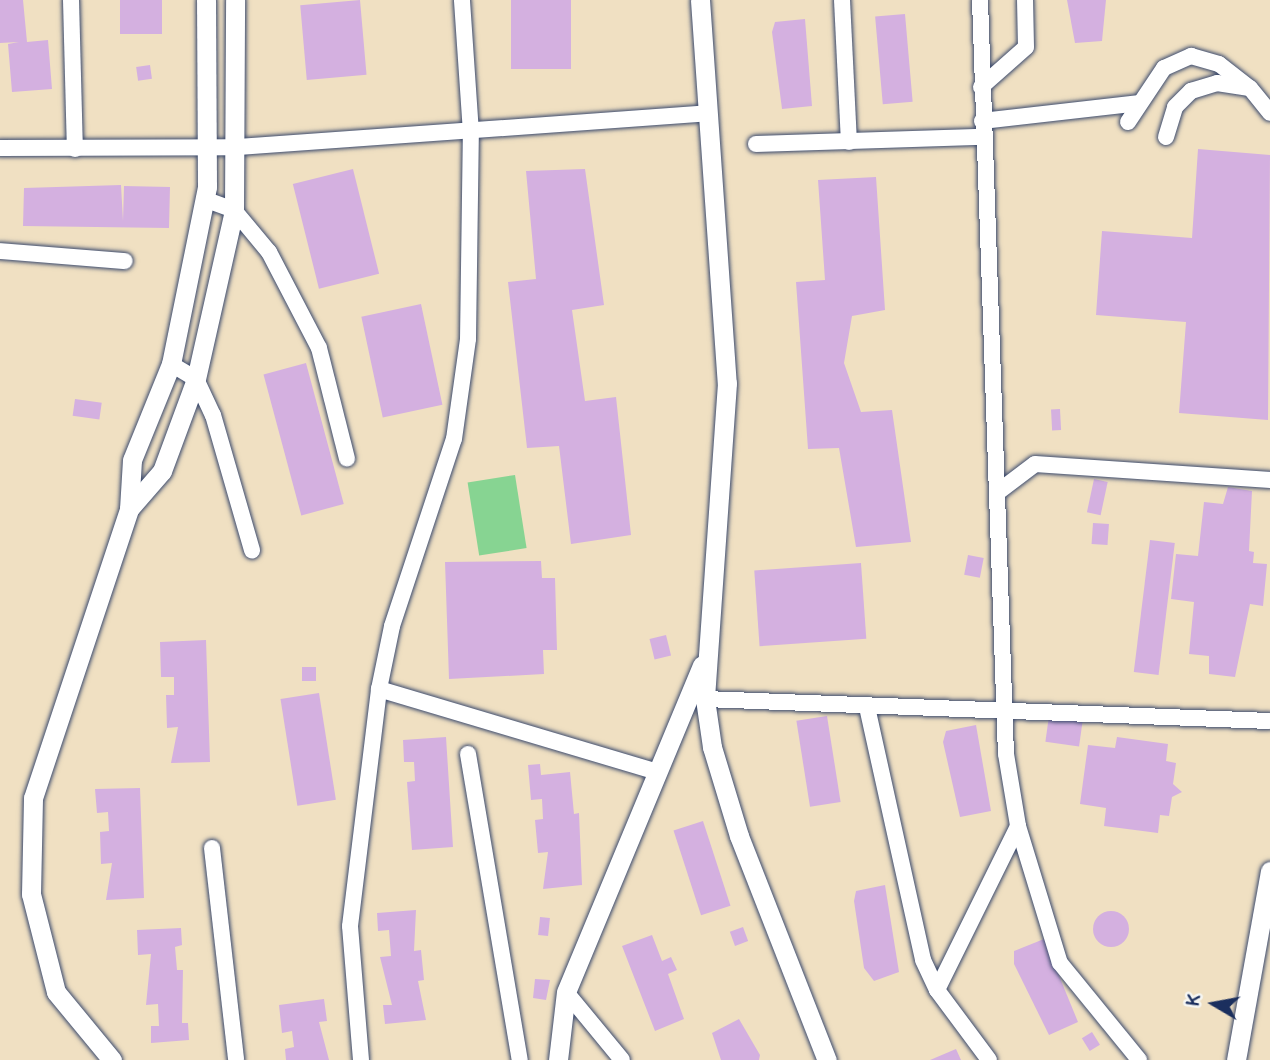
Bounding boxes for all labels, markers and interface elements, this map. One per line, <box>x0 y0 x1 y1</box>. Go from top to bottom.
north arrow <box>1179 969 1249 1039</box>
text: K <box>1181 993 1206 1008</box>

